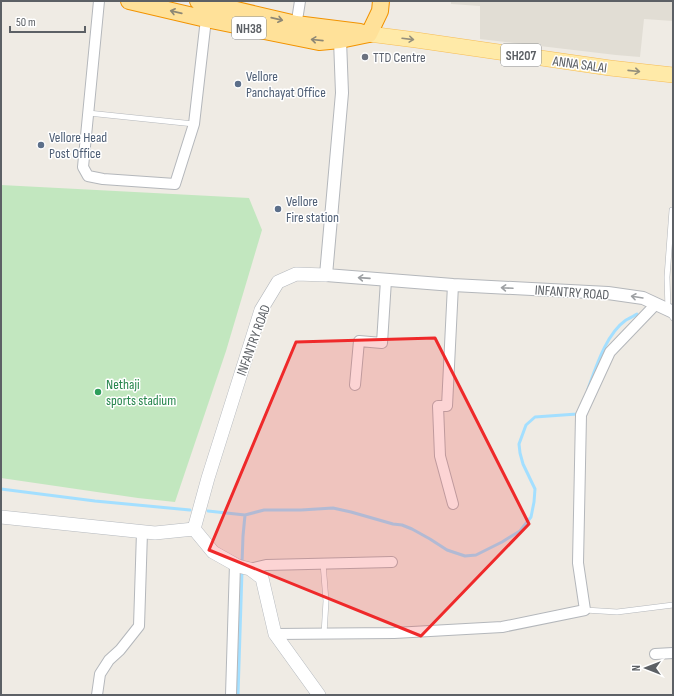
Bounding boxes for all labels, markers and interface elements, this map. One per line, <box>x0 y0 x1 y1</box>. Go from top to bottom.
scale bar <box>10 8 85 34</box>
one-way arrow <box>170 8 183 16</box>
text: 50 m <box>16 15 36 30</box>
one-way arrow <box>270 16 283 24</box>
road number: NH38 <box>232 17 266 39</box>
one-way arrow <box>401 35 414 43</box>
one-way arrow <box>311 37 324 44</box>
road number: SH207 <box>501 44 541 66</box>
place label: TTD Centre <box>373 49 426 66</box>
marker: TTD Centre <box>360 52 370 62</box>
street label: ANNA SALAI <box>551 52 608 77</box>
one-way arrow <box>627 67 640 74</box>
place label: Vellore Panchayat Office <box>246 68 326 101</box>
marker: Vellore Panchayat Office <box>233 79 243 89</box>
place label: Vellore Head Post Office <box>49 129 107 162</box>
marker: Vellore Head Post Office <box>36 140 46 150</box>
place label: Vellore Fire station <box>286 193 339 226</box>
marker: Vellore Fire station <box>273 204 283 214</box>
one-way arrow <box>358 274 371 281</box>
street label: INFANTRY ROAD <box>534 281 610 304</box>
one-way arrow <box>501 284 514 291</box>
one-way arrow <box>631 293 644 301</box>
street label: INFANTRY ROAD <box>233 302 274 378</box>
place label: Nethaji sports stadium <box>106 376 176 409</box>
marker: Nethaji sports stadium <box>93 387 103 397</box>
north arrow <box>626 648 666 688</box>
text: N <box>630 665 643 671</box>

